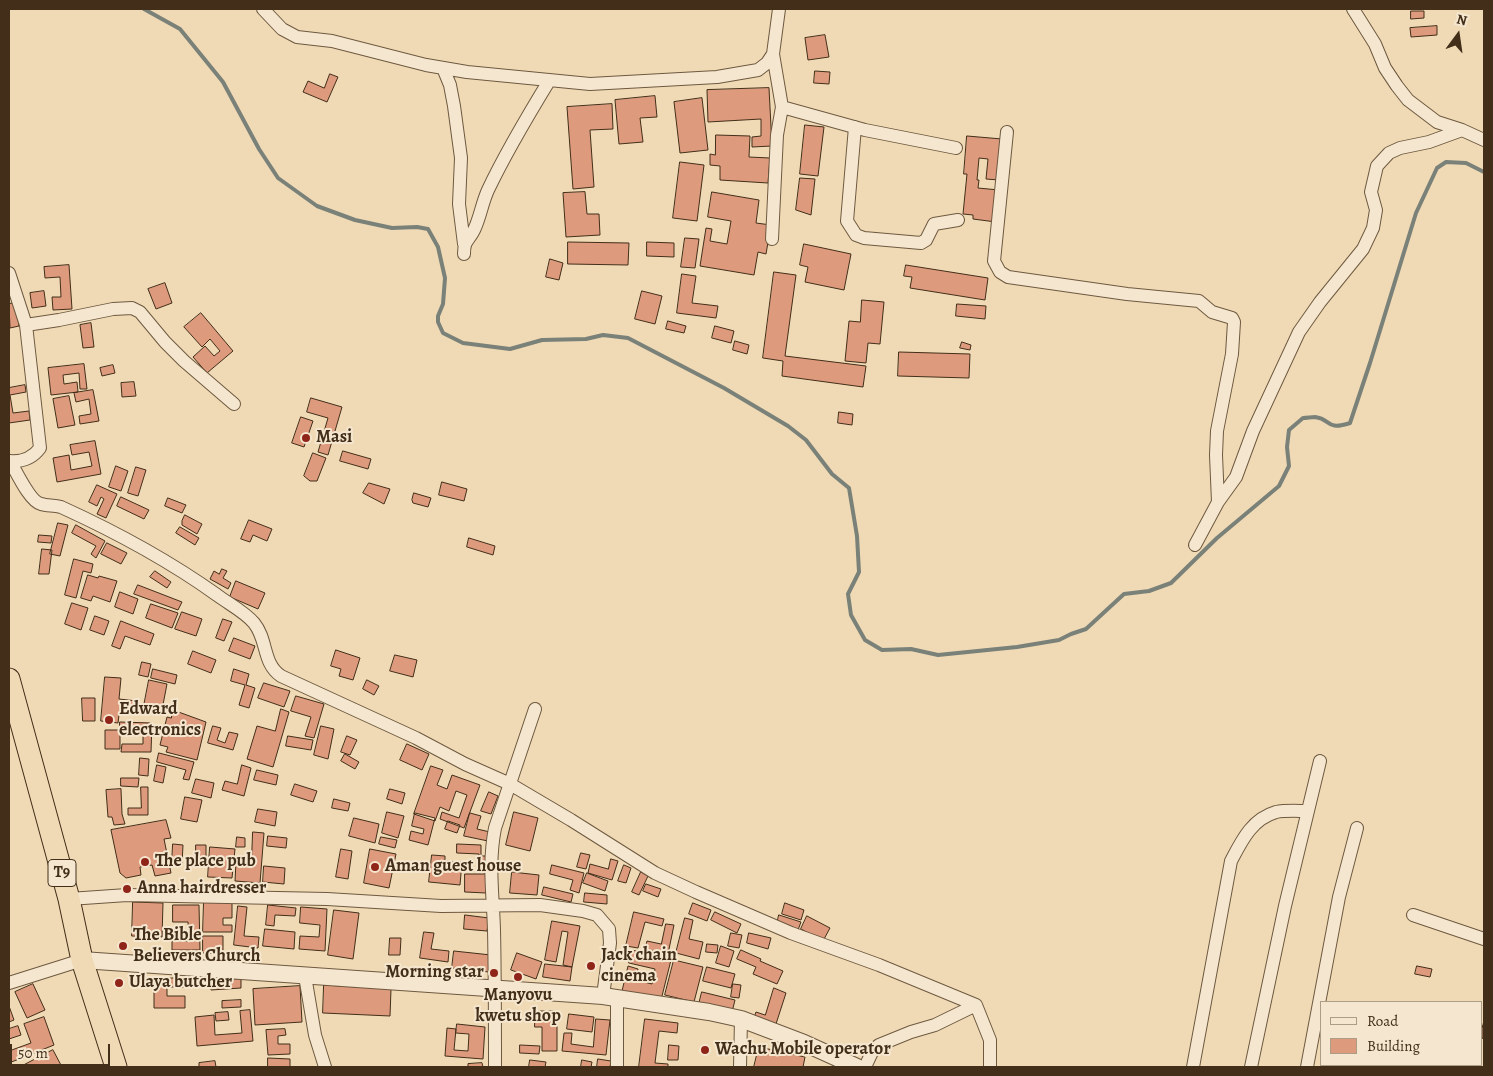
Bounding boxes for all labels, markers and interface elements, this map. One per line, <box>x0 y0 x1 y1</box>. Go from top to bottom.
north arrow <box>1433 10 1483 60</box>
text: N <box>1454 10 1469 30</box>
place label: Masi <box>316 427 352 449</box>
marker: Masi <box>300 432 312 444</box>
place label: Edward electronics <box>119 699 201 742</box>
marker: Edward electronics <box>103 714 115 726</box>
place label: The place pub <box>155 851 256 873</box>
marker: The place pub <box>139 856 151 868</box>
place label: Aman guest house <box>385 856 521 878</box>
road number: T9 <box>48 860 76 886</box>
marker: Aman guest house <box>369 861 381 873</box>
place label: Anna hairdresser <box>137 878 266 900</box>
marker: Anna hairdresser <box>121 883 133 895</box>
place label: The Bible Believers Church <box>133 925 261 968</box>
marker: The Bible Believers Church <box>117 940 129 952</box>
place label: Jack chain cinema <box>601 945 677 988</box>
marker: Jack chain cinema <box>585 960 597 972</box>
place label: Morning star <box>385 962 484 984</box>
marker: Morning star <box>488 967 500 979</box>
marker: Manyovu kwetu shop <box>512 971 524 983</box>
place label: Ulaya butcher <box>129 972 232 994</box>
marker: Ulaya butcher <box>113 977 125 989</box>
place label: Manyovu kwetu shop <box>475 985 561 1028</box>
legend <box>1320 1001 1483 1066</box>
text: Road <box>1367 1011 1398 1031</box>
scale bar <box>12 1034 112 1066</box>
text: Building <box>1367 1036 1420 1056</box>
place label: Wachu Mobile operator <box>715 1039 891 1061</box>
text: 50 m <box>18 1043 48 1063</box>
marker: Wachu Mobile operator <box>699 1044 711 1056</box>

